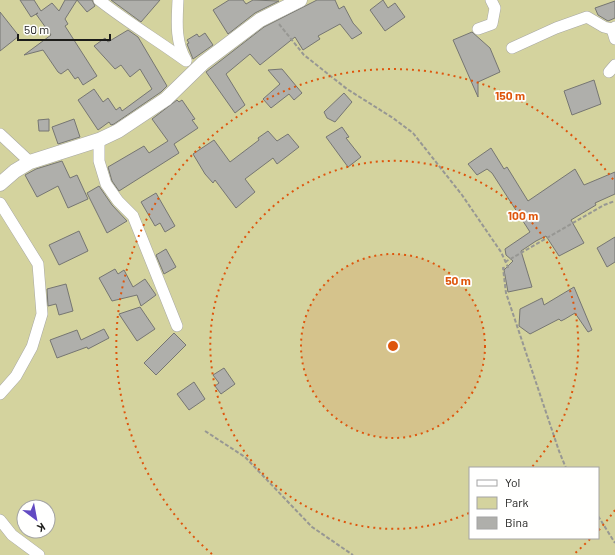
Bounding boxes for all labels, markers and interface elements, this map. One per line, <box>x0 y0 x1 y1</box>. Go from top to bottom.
scale bar <box>18 16 110 42</box>
text: 50 m <box>24 22 49 36</box>
text: 150 m <box>495 88 525 102</box>
text: 100 m <box>508 208 538 222</box>
text: 50 m <box>445 273 471 287</box>
centre of rings <box>386 339 400 353</box>
legend <box>469 467 599 539</box>
text: Yol <box>505 475 520 489</box>
text: Park <box>505 495 529 509</box>
north arrow <box>16 499 56 539</box>
text: Bina <box>505 515 528 529</box>
text: K <box>35 521 48 535</box>

